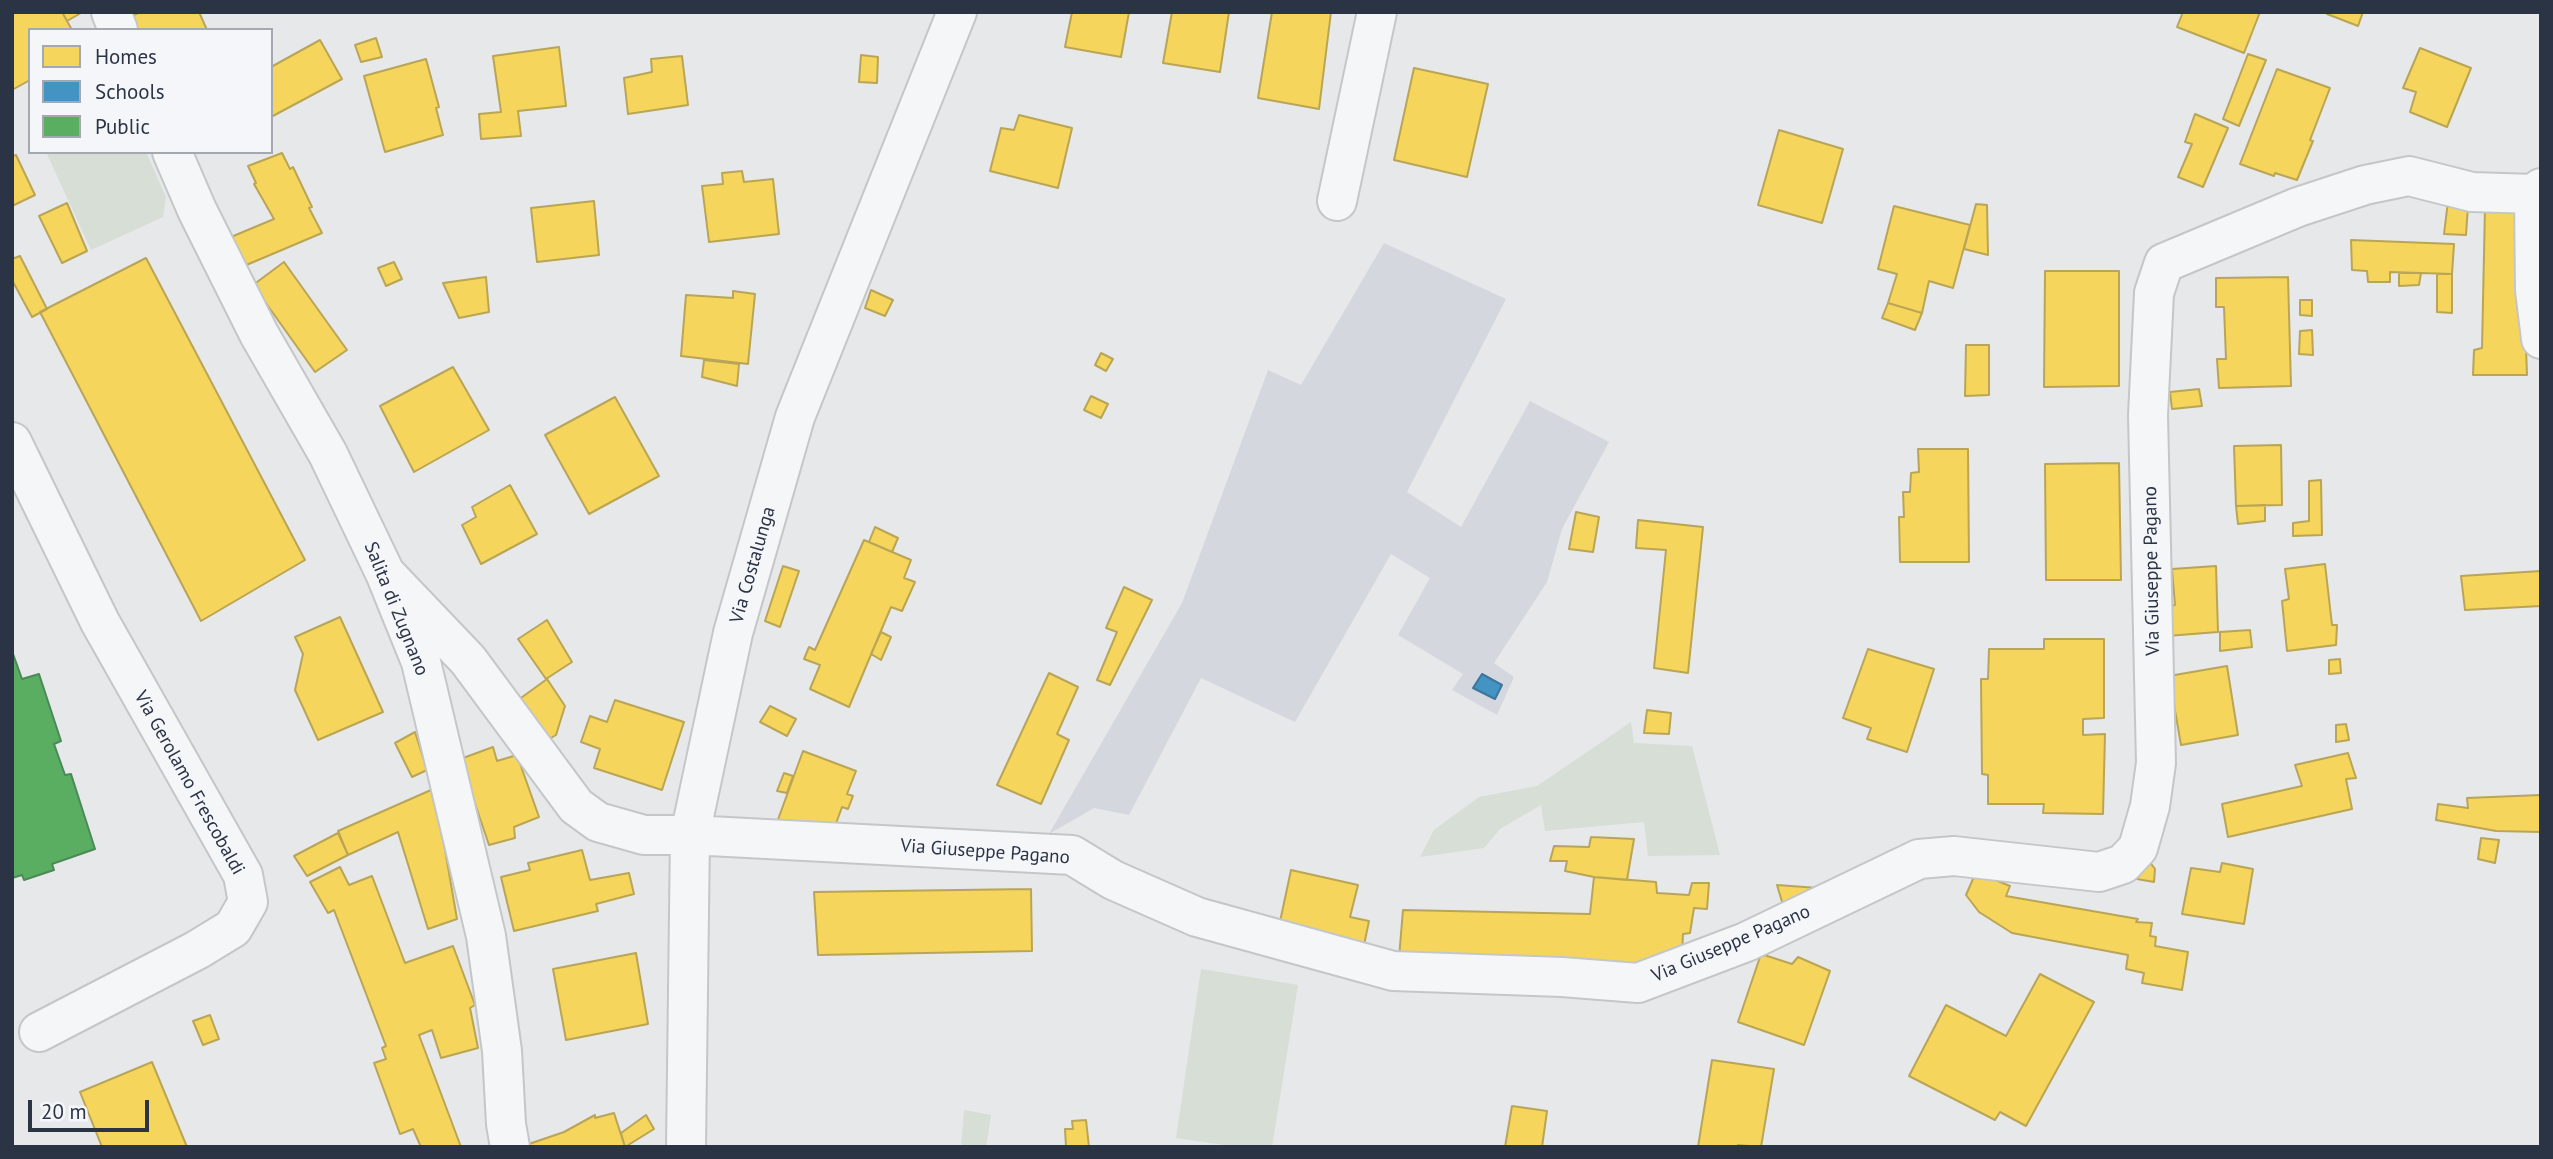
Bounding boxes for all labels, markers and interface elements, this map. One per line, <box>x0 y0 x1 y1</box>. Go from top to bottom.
legend <box>28 28 273 154</box>
text: Homes <box>95 43 157 70</box>
text: Schools <box>95 78 165 105</box>
text: Public <box>95 113 150 140</box>
street label: Via Giuseppe Pagano <box>2139 486 2165 656</box>
street label: Via Costalunga <box>725 504 781 626</box>
street label: Salita di Zugnano <box>359 539 433 679</box>
street label: Via Gerolamo Frescobaldi <box>129 687 249 879</box>
street label: Via Giuseppe Pagano <box>899 835 1071 869</box>
street label: Via Giuseppe Pagano <box>1648 900 1814 988</box>
scale bar <box>32 1086 152 1130</box>
text: 20 m <box>41 1098 87 1125</box>

